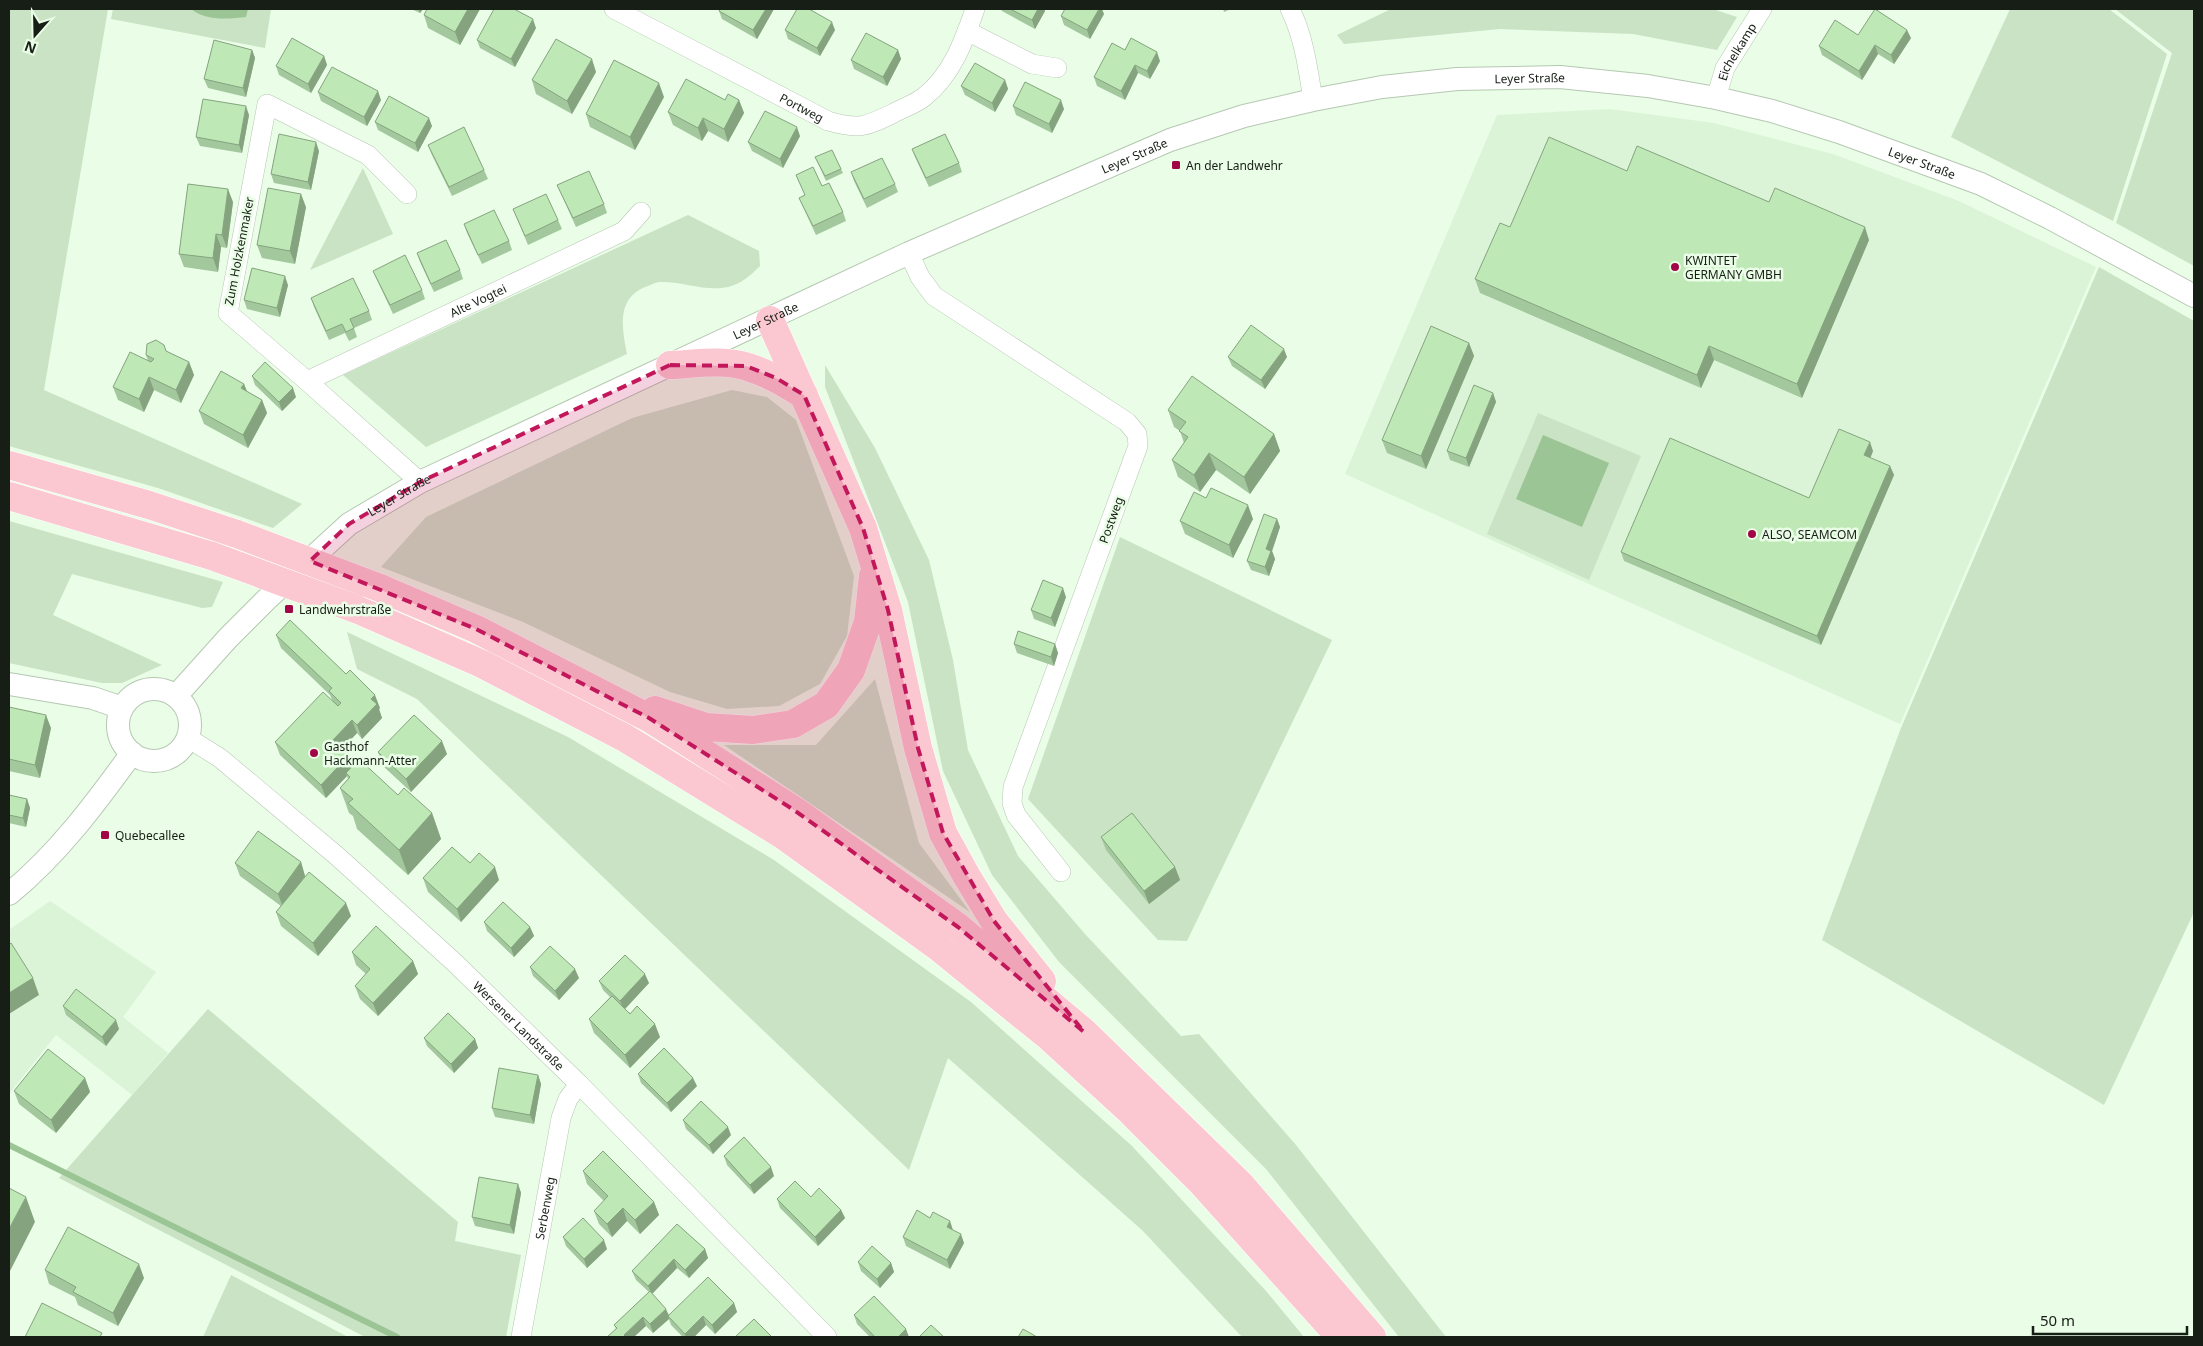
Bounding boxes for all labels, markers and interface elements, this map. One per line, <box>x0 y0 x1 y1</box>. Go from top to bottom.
north arrow <box>10 10 60 60</box>
street label: Eichelkamp <box>1713 19 1760 83</box>
text: N <box>22 37 39 59</box>
street label: Leyer Straße <box>1494 68 1566 87</box>
street label: Portweg <box>777 89 827 126</box>
street label: Leyer Straße <box>1098 134 1170 177</box>
street label: Leyer Straße <box>1886 142 1958 183</box>
place label: An der Landwehr <box>1186 157 1283 174</box>
marker: An der Landwehr <box>1170 159 1182 171</box>
street label: Zum Holzkenmaker <box>220 195 258 307</box>
place label: KWINTET GERMANY GMBH <box>1685 252 1782 283</box>
marker: KWINTET GERMANY GMBH <box>1669 261 1681 273</box>
street label: Alte Vogtei <box>447 279 509 321</box>
street label: Leyer Straße <box>730 298 801 343</box>
street label: Leyer Straße <box>364 470 433 520</box>
street label: Postweg <box>1095 494 1127 546</box>
place label: ALSO, SEAMCOM <box>1762 526 1857 543</box>
marker: ALSO, SEAMCOM <box>1746 528 1758 540</box>
place label: Landwehrstraße <box>299 601 391 618</box>
marker: Landwehrstraße <box>283 603 295 615</box>
place label: Gasthof Hackmann-Atter <box>324 738 417 769</box>
marker: Gasthof Hackmann-Atter <box>308 747 320 759</box>
place label: Quebecallee <box>115 827 185 844</box>
marker: Quebecallee <box>99 829 111 841</box>
street label: Wersener Landstraße <box>470 977 568 1074</box>
street label: Serbenweg <box>530 1175 559 1241</box>
scale bar <box>2033 1304 2187 1336</box>
text: 50 m <box>2040 1310 2075 1330</box>

